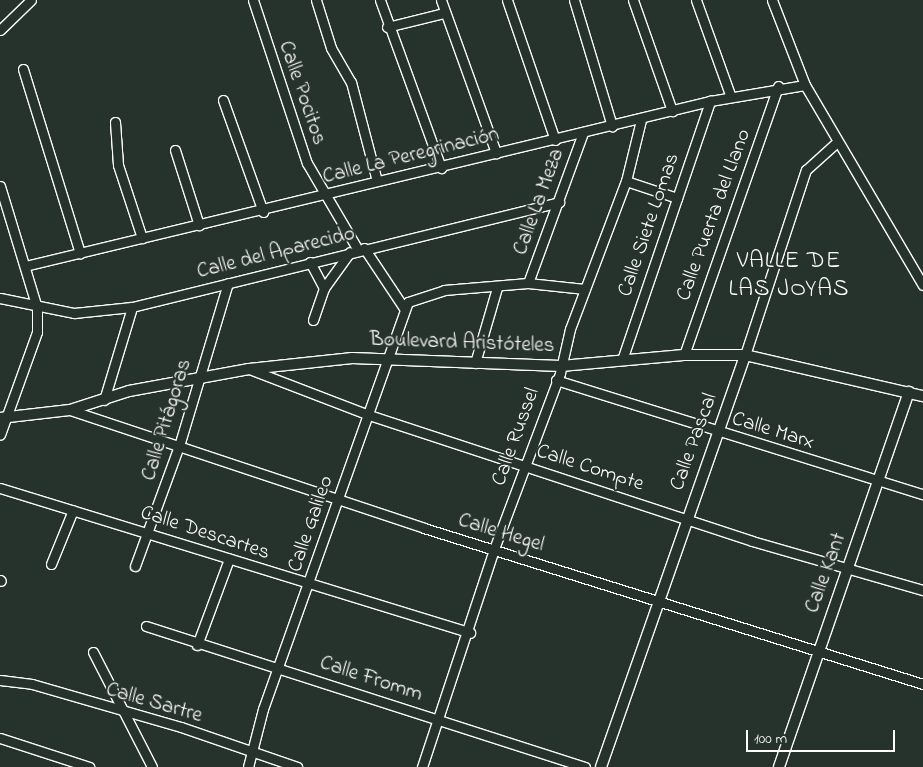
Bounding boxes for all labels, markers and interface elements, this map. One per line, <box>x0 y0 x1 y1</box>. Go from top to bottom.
street label: Calle Pocitos <box>272 38 332 148</box>
street label: Calle La Peregrinación <box>320 122 502 190</box>
street label: Calle Puerta del Llano <box>671 126 757 304</box>
street label: Calle La Meza <box>508 145 570 259</box>
street label: Calle Siete Lomas <box>613 150 685 300</box>
street label: Calle del Aparecido <box>194 221 358 285</box>
district label: VALLE DE LAS JOYAS <box>727 248 851 304</box>
street label: Boulevard Aristóteles <box>369 327 555 359</box>
street label: Calle Pitágoras <box>137 356 197 484</box>
street label: Calle Russel <box>487 385 545 489</box>
street label: Calle Pascal <box>665 390 723 494</box>
street label: Calle Marx <box>729 407 817 455</box>
street label: Calle Compte <box>533 439 647 497</box>
street label: Calle Galileo <box>283 473 339 575</box>
street label: Calle Descartes <box>137 500 273 566</box>
street label: Calle Hegel <box>455 508 547 558</box>
street label: Calle Kant <box>800 529 852 617</box>
street label: Calle Fromm <box>316 651 426 707</box>
street label: Calle Sartre <box>103 677 205 729</box>
scale bar <box>748 720 897 752</box>
text: 100 m <box>754 728 787 750</box>

